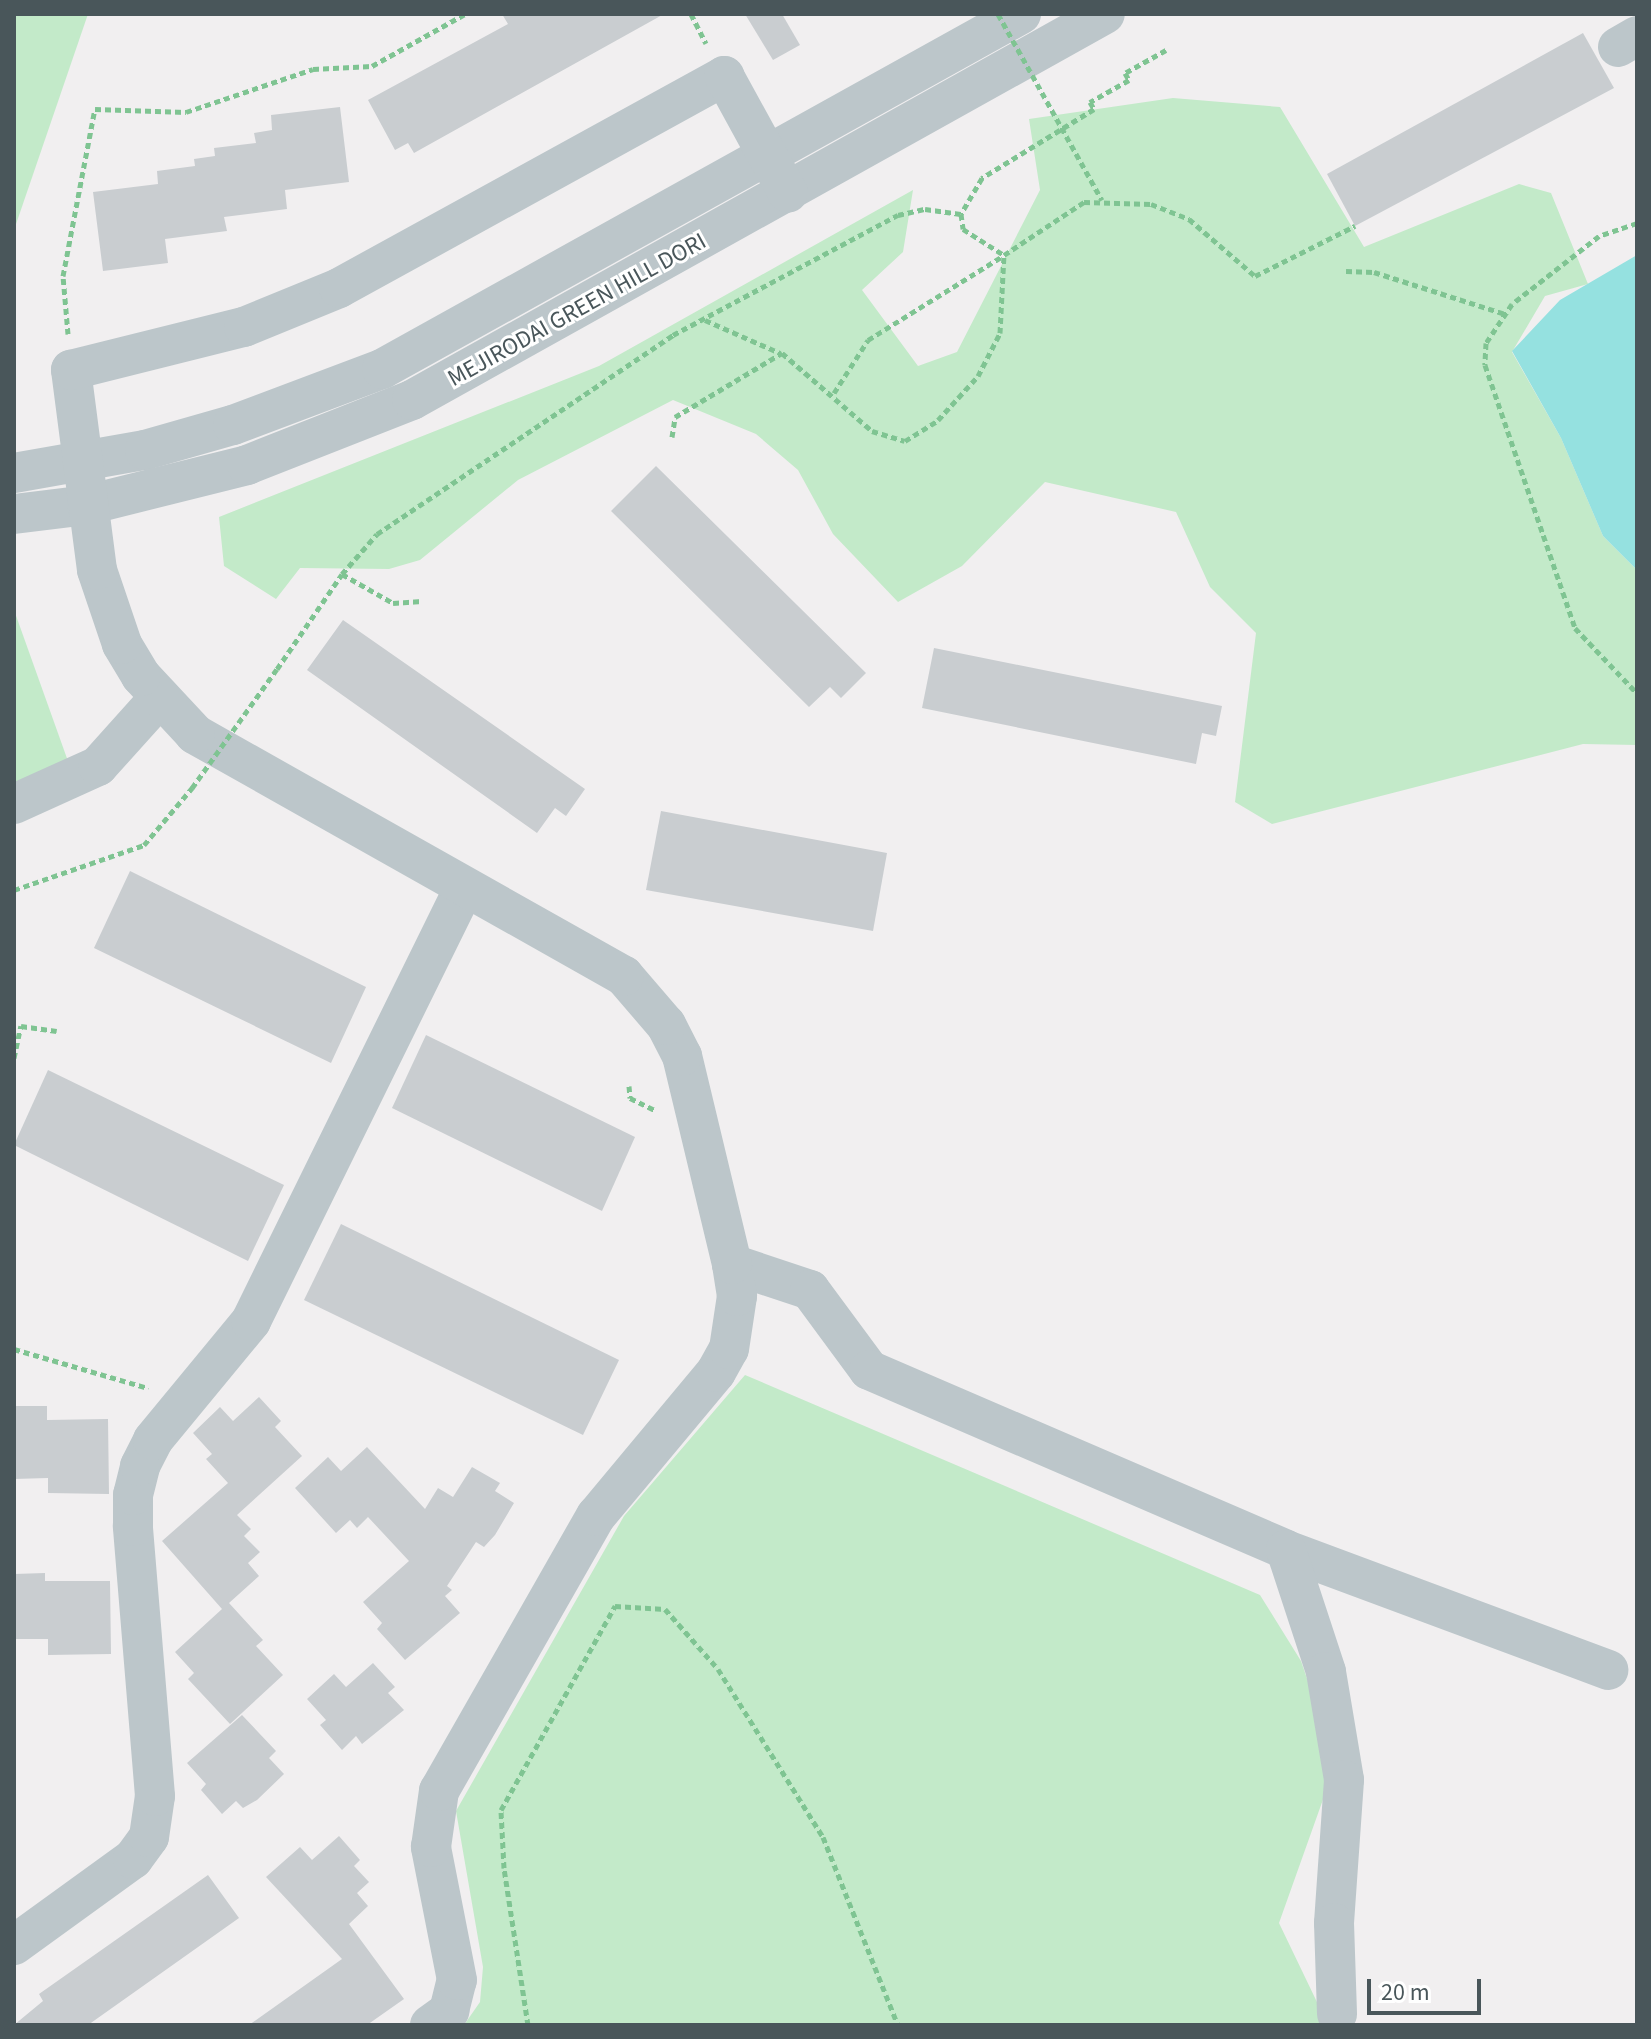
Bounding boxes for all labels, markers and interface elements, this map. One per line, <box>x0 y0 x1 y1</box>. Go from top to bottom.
street label: MEJIRODAI GREEN HILL DORI <box>443 227 711 393</box>
scale bar <box>1371 1963 1485 2013</box>
text: 20 m <box>1381 1975 1430 2010</box>

